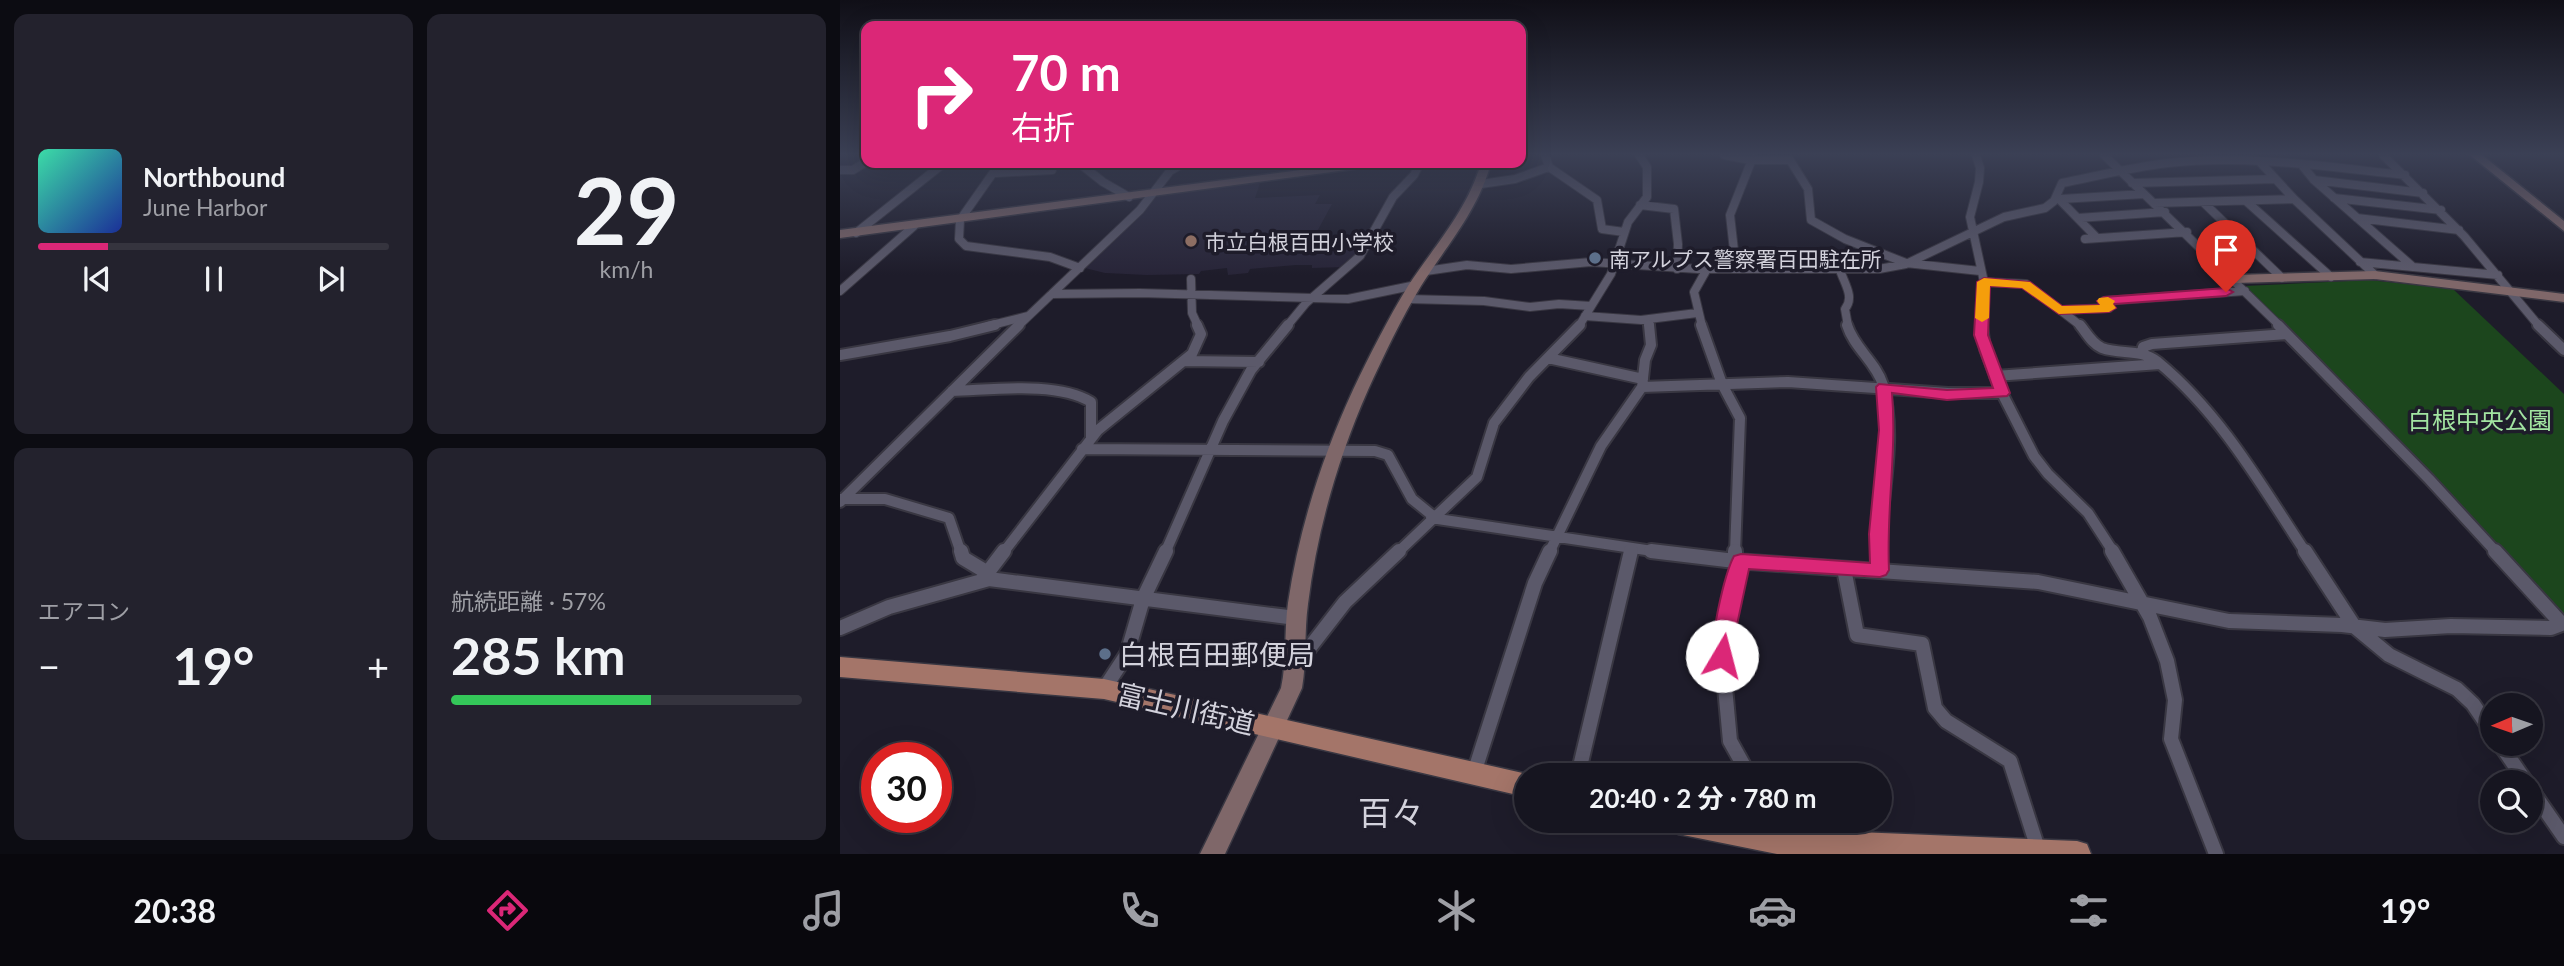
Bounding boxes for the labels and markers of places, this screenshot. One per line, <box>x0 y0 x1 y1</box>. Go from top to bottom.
pin <box>2196 220 2256 292</box>
place label: 市立白根百田小学校 <box>1205 229 1394 254</box>
marker: 市立白根百田小学校 <box>1183 233 1199 249</box>
place label: 南アルプス警察署百田駐在所 <box>1609 246 1882 271</box>
marker: 南アルプス警察署百田駐在所 <box>1587 250 1603 266</box>
place label: 白根百田郵便局 <box>1119 637 1315 671</box>
marker: 白根百田郵便局 <box>1097 646 1113 662</box>

